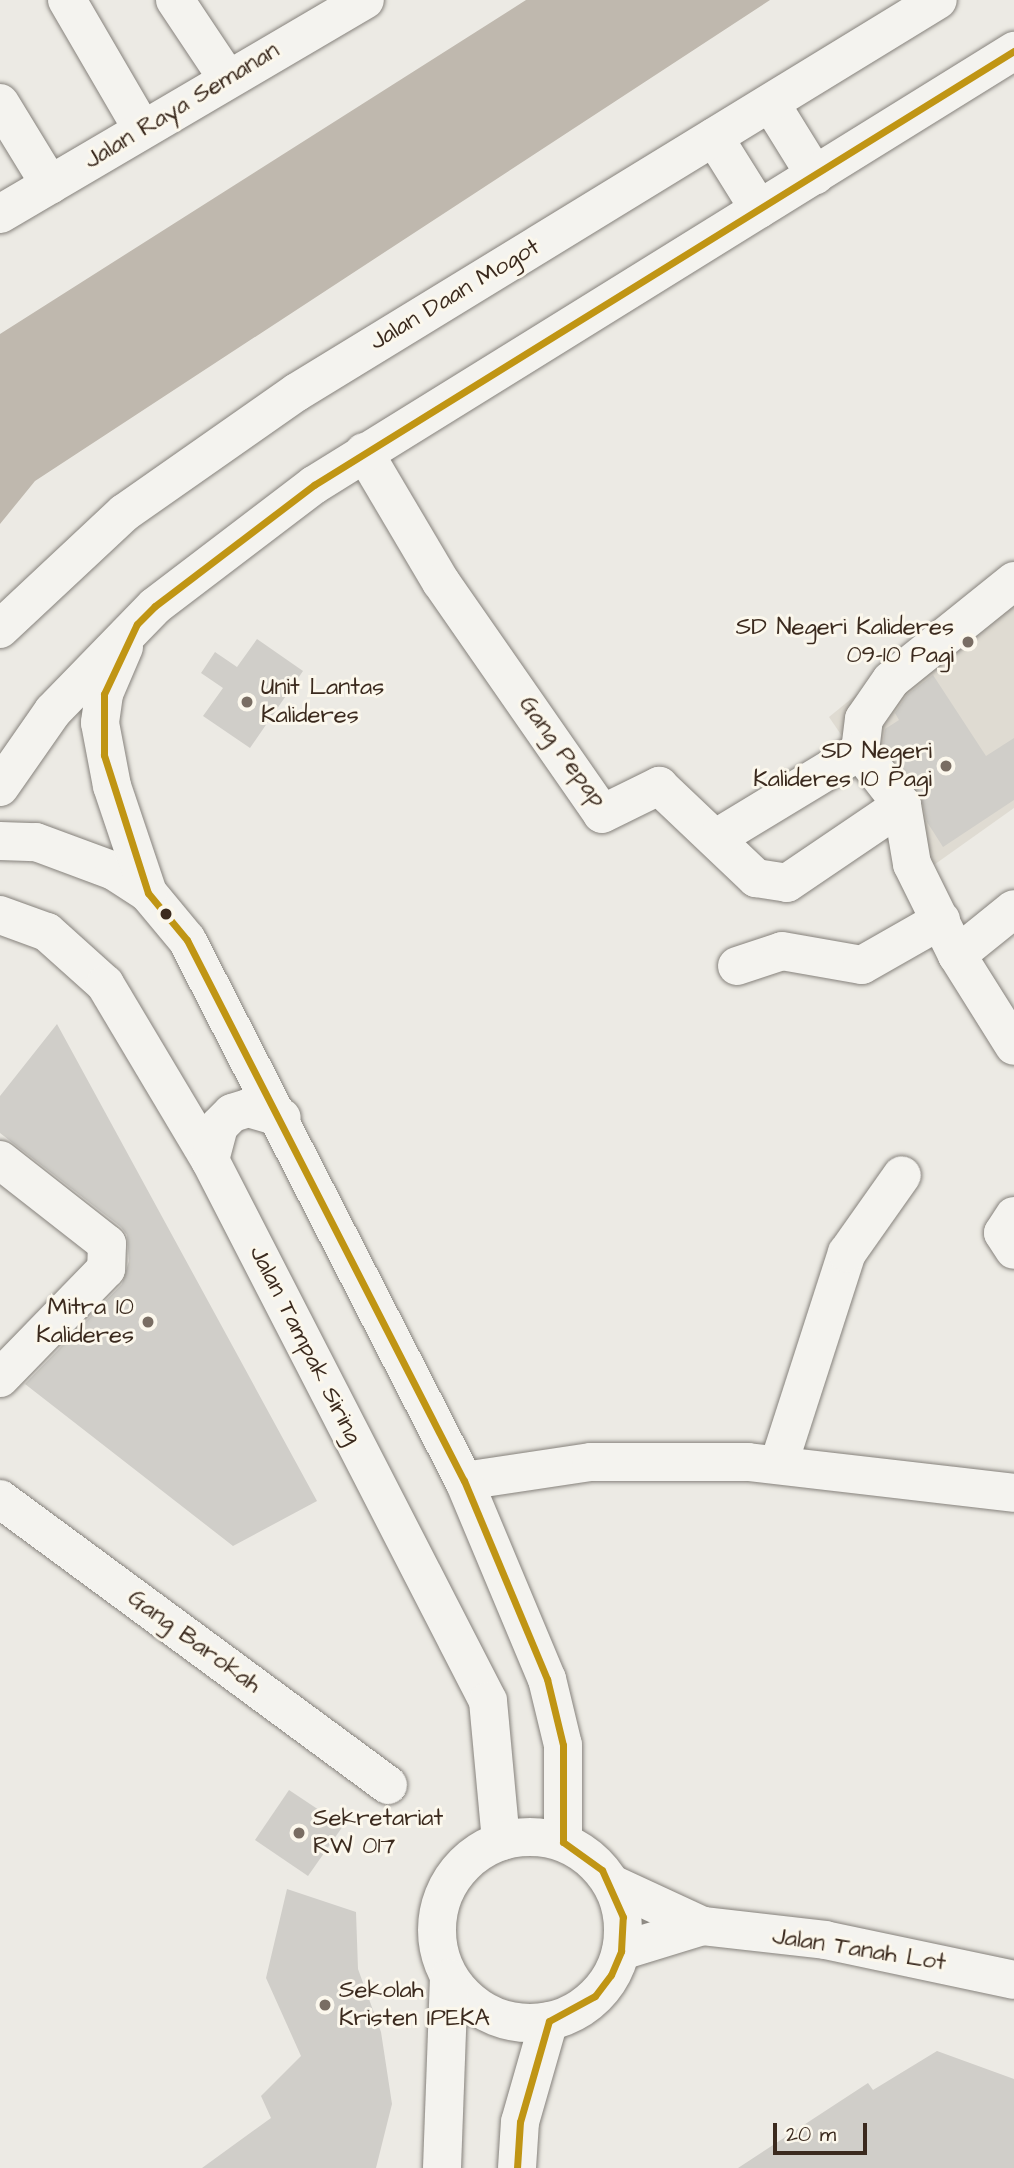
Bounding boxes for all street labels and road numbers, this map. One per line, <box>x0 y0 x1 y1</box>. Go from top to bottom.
street label: Jalan Raya Semanan <box>79 36 285 176</box>
street label: Jalan Daan Mogot <box>365 233 545 357</box>
street label: Gang Pepap <box>512 691 612 813</box>
street label: Jalan Tampak Siring <box>243 1241 367 1449</box>
street label: Gang Barokah <box>122 1584 266 1700</box>
street label: Jalan Tanah Lot <box>770 1922 948 1978</box>

